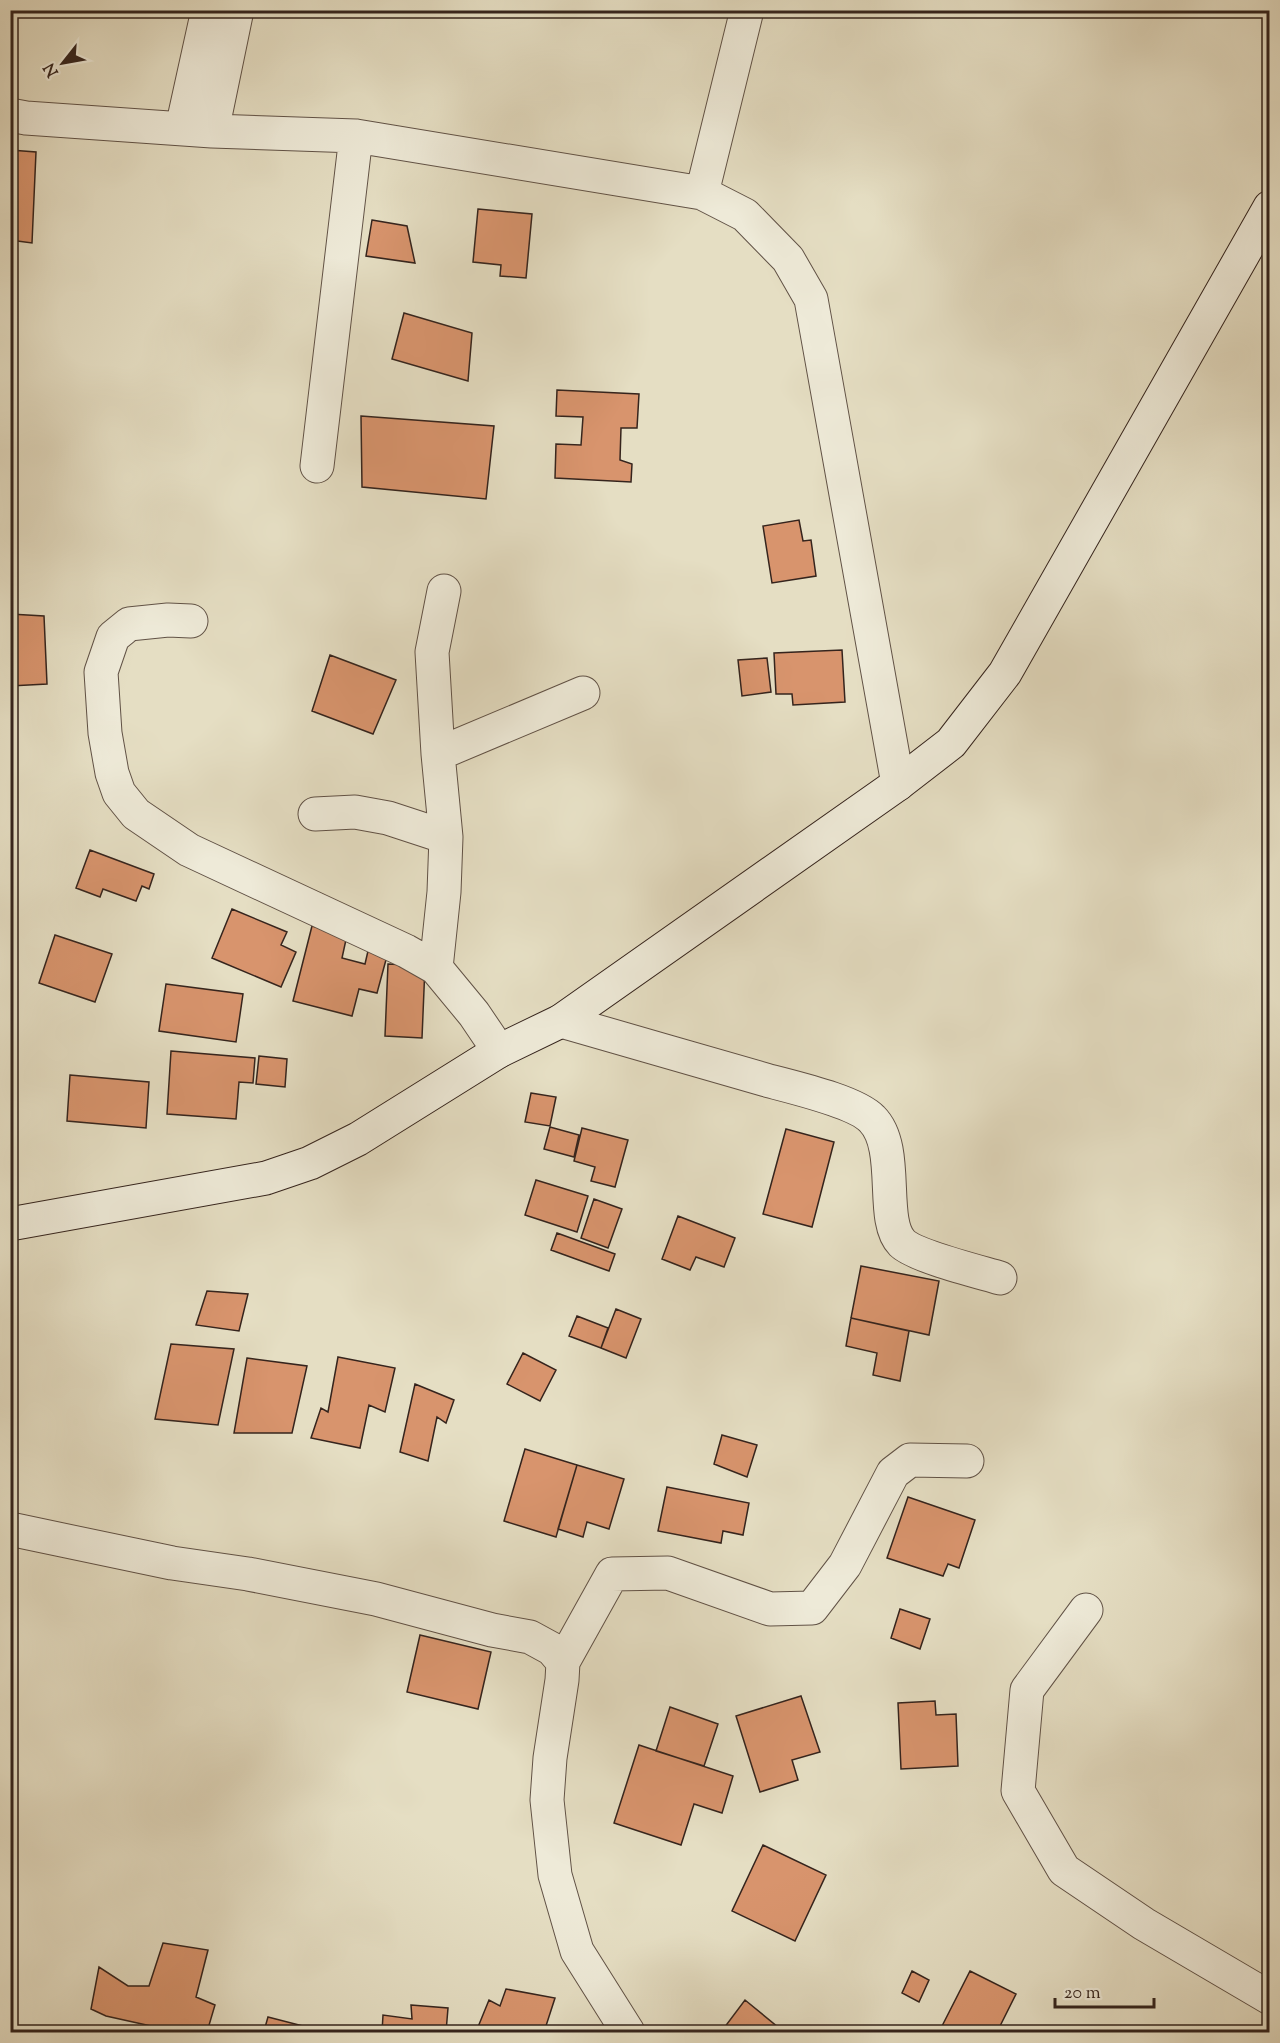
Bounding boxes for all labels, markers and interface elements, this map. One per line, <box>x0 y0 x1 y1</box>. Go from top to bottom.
north arrow <box>33 33 93 93</box>
text: N <box>39 58 65 81</box>
scale bar <box>1055 1971 1154 2009</box>
text: 20 m <box>1064 1981 1101 2007</box>

